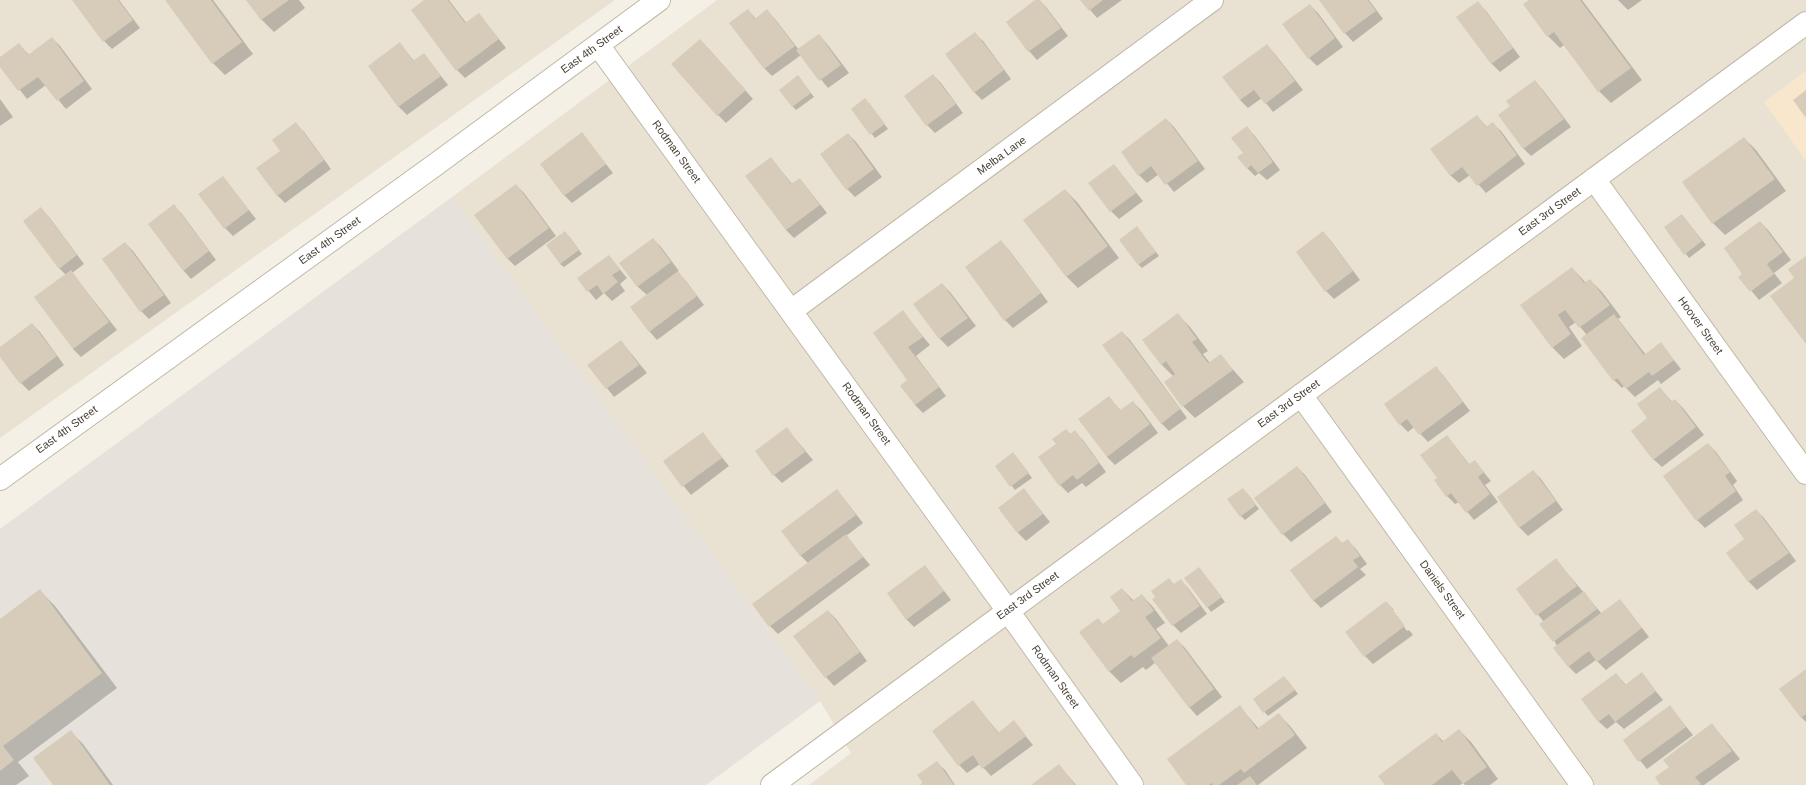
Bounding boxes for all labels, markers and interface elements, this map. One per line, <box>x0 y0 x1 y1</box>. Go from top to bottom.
street label: East 4th Street <box>559 23 625 77</box>
street label: Rodman Street <box>649 118 703 186</box>
street label: Melba Lane <box>975 134 1029 178</box>
street label: East 3rd Street <box>1516 185 1584 239</box>
street label: East 4th Street <box>297 214 363 268</box>
street label: Hoover Street <box>1675 295 1725 357</box>
street label: East 3rd Street <box>1255 377 1323 431</box>
street label: Rodman Street <box>839 380 893 448</box>
street label: East 4th Street <box>34 403 100 457</box>
street label: Daniels Street <box>1416 558 1468 622</box>
street label: East 3rd Street <box>994 569 1062 623</box>
street label: Rodman Street <box>1028 643 1082 711</box>

